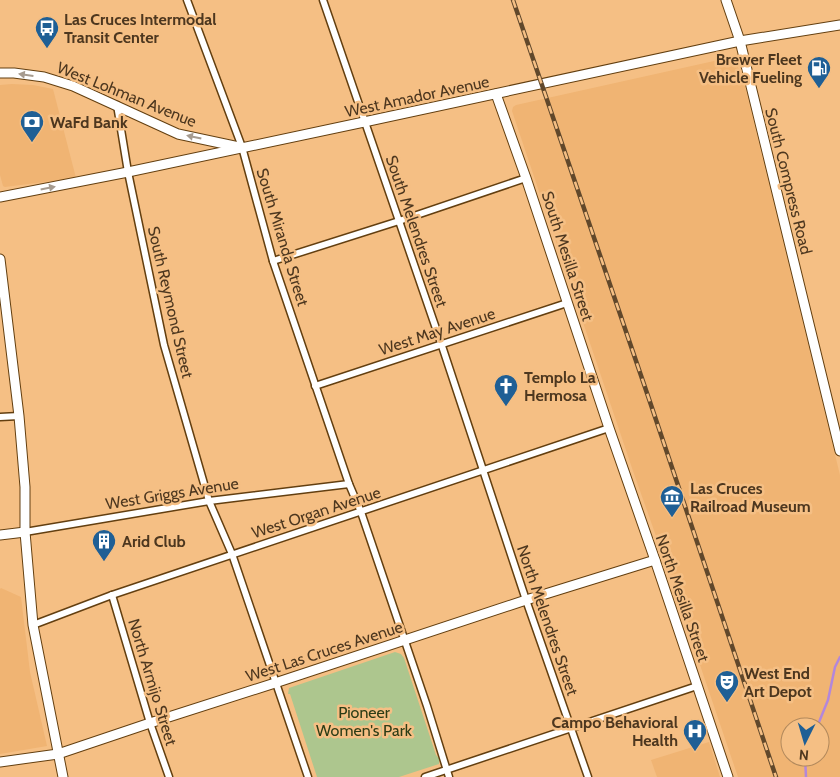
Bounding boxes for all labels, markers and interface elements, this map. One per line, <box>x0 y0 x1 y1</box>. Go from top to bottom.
place label: Las Cruces Intermodal Transit Center <box>64 10 216 47</box>
bus stop icon: Las Cruces Intermodal Transit Center <box>34 15 60 49</box>
place label: Brewer Fleet Vehicle Fueling <box>699 50 802 87</box>
fuel station icon: Brewer Fleet Vehicle Fueling <box>806 55 832 89</box>
street label: West Lohman Avenue <box>54 58 199 131</box>
one-way arrow <box>18 71 34 79</box>
street label: West Amador Avenue <box>343 72 491 121</box>
street label: South Compress Road <box>761 106 816 256</box>
bank icon: WaFd Bank <box>19 109 45 143</box>
place label: WaFd Bank <box>50 113 128 132</box>
one-way arrow <box>187 133 202 141</box>
street label: South Melendres Street <box>382 153 452 310</box>
street label: South Miranda Street <box>252 166 313 309</box>
one-way arrow <box>40 183 56 191</box>
street label: South Mesilla Street <box>538 189 598 324</box>
street label: South Reymond Street <box>144 224 197 380</box>
street label: West May Avenue <box>377 304 498 359</box>
place label: Templo La Hermosa <box>524 368 596 405</box>
church icon: Templo La Hermosa <box>493 373 519 407</box>
street label: West Griggs Avenue <box>104 474 240 513</box>
place label: Las Cruces Railroad Museum <box>690 479 811 516</box>
street label: West Organ Avenue <box>249 483 383 542</box>
museum icon: Las Cruces Railroad Museum <box>659 484 685 518</box>
building icon: Arid Club <box>91 528 117 562</box>
place label: Arid Club <box>122 532 186 551</box>
street label: North Mesilla Street <box>652 532 713 665</box>
street label: North Melendres Street <box>513 543 582 698</box>
street label: North Armijo Street <box>124 616 181 749</box>
street label: West Las Cruces Avenue <box>243 617 405 686</box>
place label: West End Art Depot <box>744 664 812 701</box>
theatre icon: West End Art Depot <box>714 669 740 703</box>
park label: Pioneer Women's Park <box>316 703 413 740</box>
place label: Campo Behavioral Health <box>552 713 678 750</box>
north arrow <box>780 717 830 767</box>
hospital icon: Campo Behavioral Health <box>682 718 708 752</box>
text: N <box>798 746 810 764</box>

